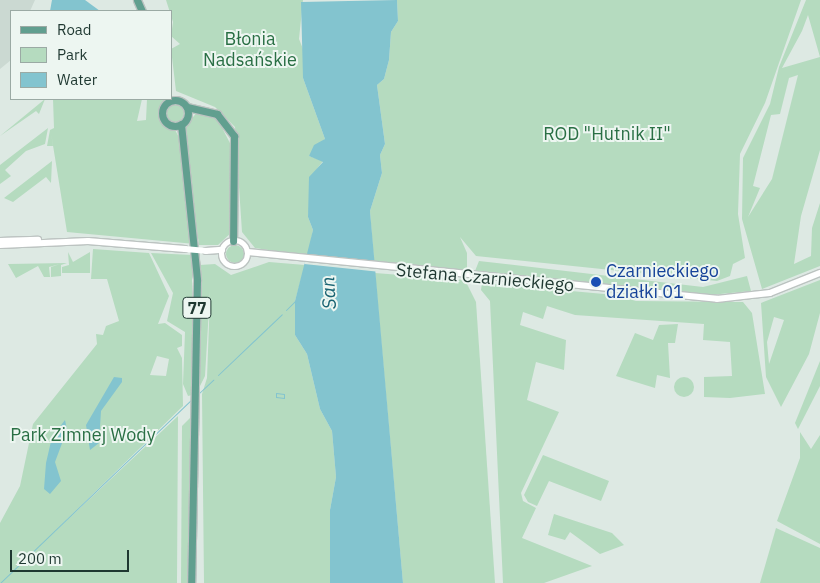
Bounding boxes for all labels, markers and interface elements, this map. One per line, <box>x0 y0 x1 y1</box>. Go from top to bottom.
legend <box>10 10 172 100</box>
text: Road <box>57 20 92 39</box>
park label: Błonia Nadsańskie <box>203 29 297 72</box>
text: Park <box>57 45 87 64</box>
text: Water <box>57 70 97 89</box>
park label: ROD "Hutnik II" <box>543 123 671 145</box>
street label: Stefana Czarnieckiego <box>395 259 575 297</box>
place label: Czarnieckiego działki 01 <box>606 261 719 304</box>
water label: San <box>317 276 341 310</box>
marker: Czarnieckiego działki 01 <box>590 276 602 288</box>
road number: 77 <box>182 294 212 322</box>
park label: Park Zimnej Wody <box>10 424 156 446</box>
scale bar <box>12 540 131 572</box>
text: 200 m <box>18 549 62 568</box>

